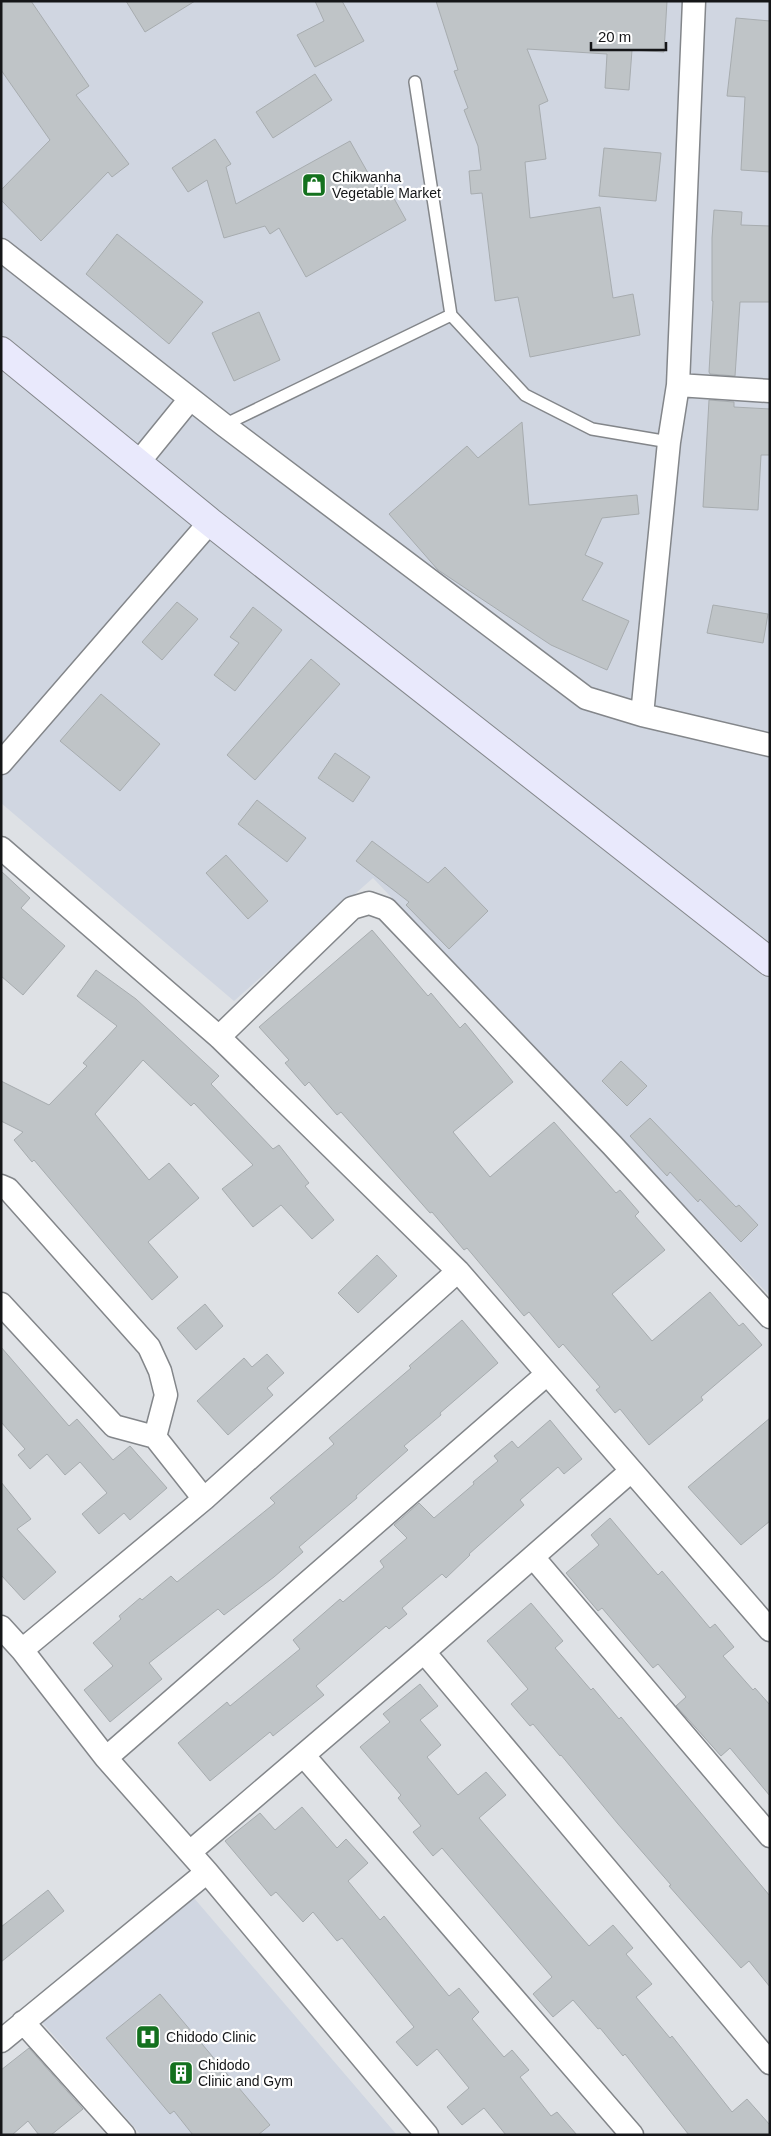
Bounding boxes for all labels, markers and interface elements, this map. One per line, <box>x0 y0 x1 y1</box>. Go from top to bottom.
scale bar <box>591 20 666 52</box>
text: 20 m <box>598 28 631 45</box>
place label: Chikwanha Vegetable Market <box>332 169 441 201</box>
shop icon: Chikwanha Vegetable Market <box>301 172 327 198</box>
hospital icon: Chidodo Clinic <box>135 2024 161 2050</box>
place label: Chidodo Clinic <box>166 2029 256 2045</box>
place label: Chidodo Clinic and Gym <box>198 2057 293 2089</box>
building icon: Chidodo Clinic and Gym <box>168 2060 194 2086</box>

